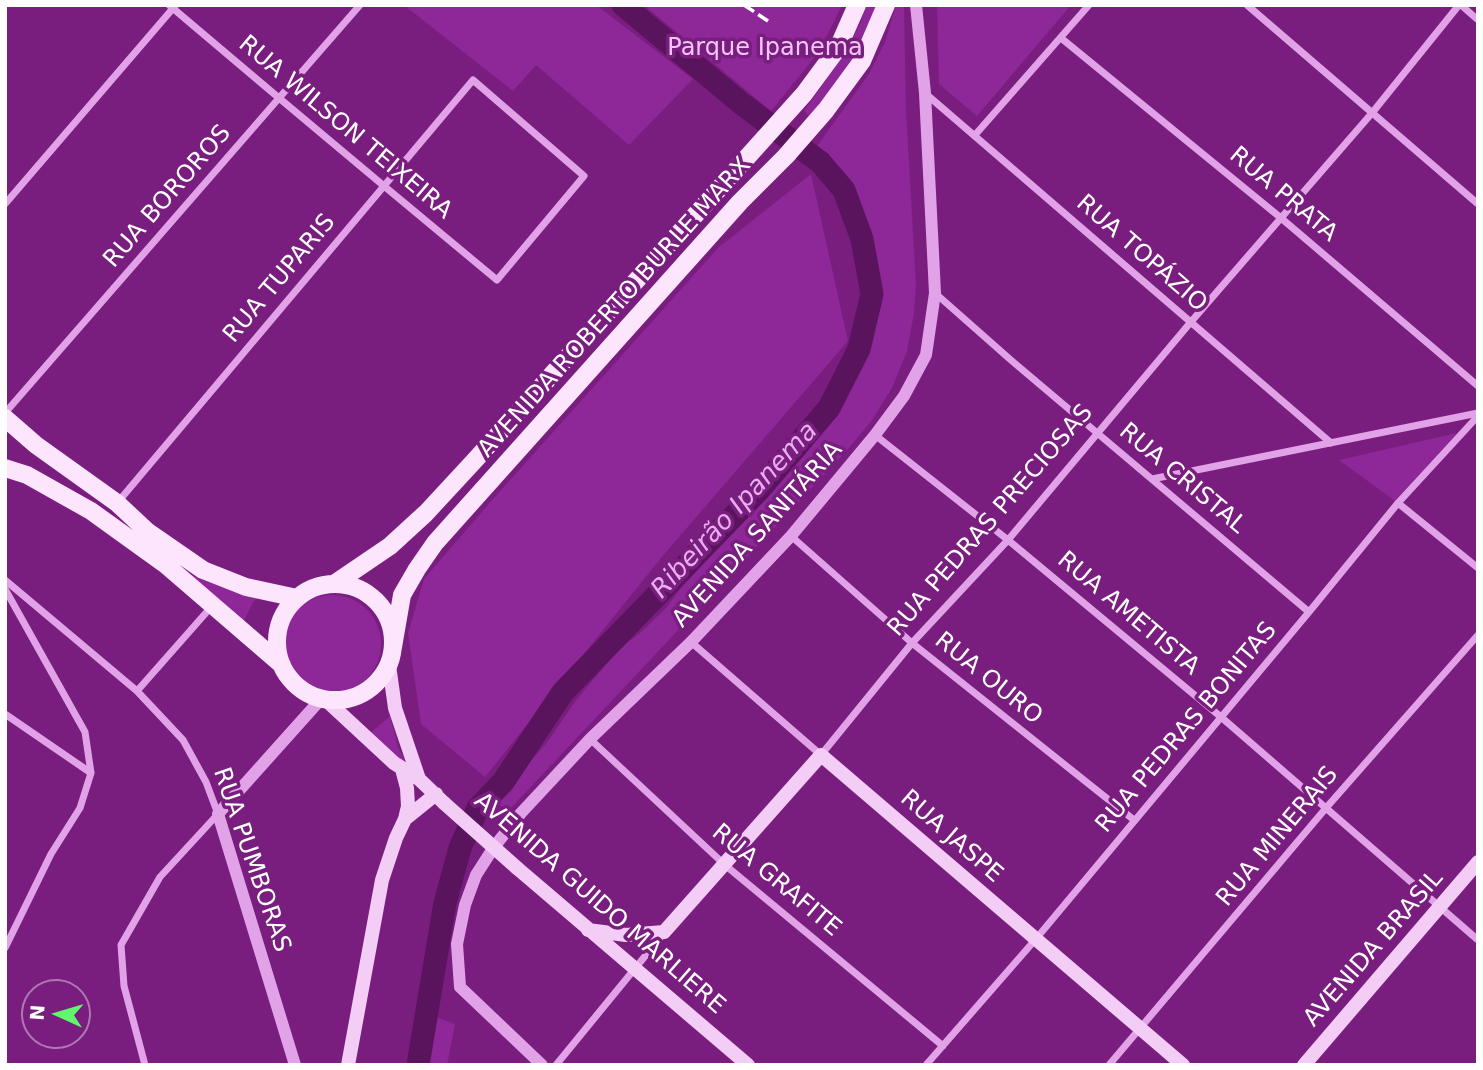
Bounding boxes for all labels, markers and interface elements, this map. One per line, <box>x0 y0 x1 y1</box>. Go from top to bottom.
street label: RUA WILSON TEIXEIRA <box>232 30 458 226</box>
park label: Parque Ipanema <box>667 35 863 63</box>
street label: RUA BOROROS <box>98 120 238 274</box>
street label: RUA PRATA <box>1223 141 1343 249</box>
street label: AVENIDA ROBERTO BURLE MARX <box>472 152 758 464</box>
street label: RUA TOPÁZIO <box>1070 189 1212 319</box>
street label: RUA TUPARIS <box>218 209 342 349</box>
street label: RUA PEDRAS PRECIOSAS <box>882 399 1100 643</box>
water label: Ribeirão Ipanema <box>645 416 825 606</box>
street label: RUA CRISTAL <box>1113 418 1251 540</box>
street label: AVENIDA SANITÁRIA <box>667 436 849 634</box>
street label: RUA AMETISTA <box>1051 546 1205 682</box>
street label: RUA PEDRAS BONITAS <box>1091 617 1283 839</box>
street label: RUA OURO <box>928 627 1048 731</box>
street label: RUA MINERAIS <box>1211 761 1345 913</box>
street label: RUA PUMBORAS <box>206 764 296 956</box>
street label: RUA JASPE <box>894 785 1008 889</box>
street label: AVENIDA GUIDO MARLIERE <box>468 787 730 1021</box>
street label: RUA GRAFITE <box>706 819 846 943</box>
street label: AVENIDA BRASIL <box>1298 865 1450 1033</box>
north arrow <box>21 979 91 1049</box>
text: N <box>26 1004 49 1021</box>

